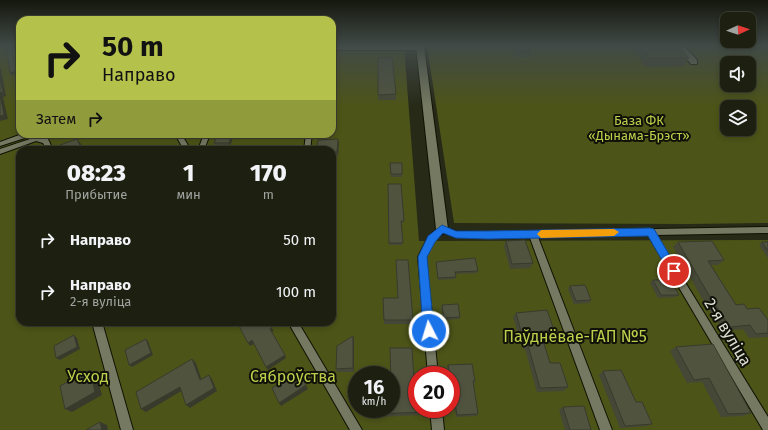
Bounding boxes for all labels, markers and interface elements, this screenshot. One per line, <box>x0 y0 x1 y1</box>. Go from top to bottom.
north arrow <box>720 12 756 48</box>
map controls <box>720 12 756 136</box>
text: 50 m <box>102 30 164 63</box>
icon: right <box>36 32 88 84</box>
button: sound <box>720 56 756 92</box>
text: Направо <box>102 64 176 86</box>
button: layers <box>720 100 756 136</box>
icon: right <box>84 108 106 130</box>
text: Затем <box>36 110 76 128</box>
park label: База ФК «Дынама-Брэст» <box>588 113 690 143</box>
text: 08:23 <box>67 159 126 187</box>
text: 1 <box>183 159 194 187</box>
text: 170 <box>250 159 287 187</box>
text: Прибытие <box>65 187 127 202</box>
text: мин <box>177 187 201 202</box>
text: m <box>263 187 274 202</box>
icon: right <box>36 229 58 251</box>
text: Направо <box>70 231 131 249</box>
text: 50 m <box>283 231 316 249</box>
pin <box>657 254 691 288</box>
icon: arrive <box>663 260 685 282</box>
text: Направо <box>70 276 131 294</box>
icon: right <box>36 281 58 303</box>
text: 100 m <box>276 283 316 301</box>
text: 2-я вуліца <box>70 294 131 309</box>
street label: 2-я вуліца <box>700 295 756 369</box>
position arrow <box>408 310 450 352</box>
park label: Паўднёвае-ГАП №5 <box>503 327 647 346</box>
speed limit sign: 20 <box>408 366 460 418</box>
park label: Усход <box>67 367 109 386</box>
park label: Сяброўства <box>250 367 336 386</box>
text: 16 <box>364 375 384 399</box>
text: km/h <box>362 396 386 408</box>

